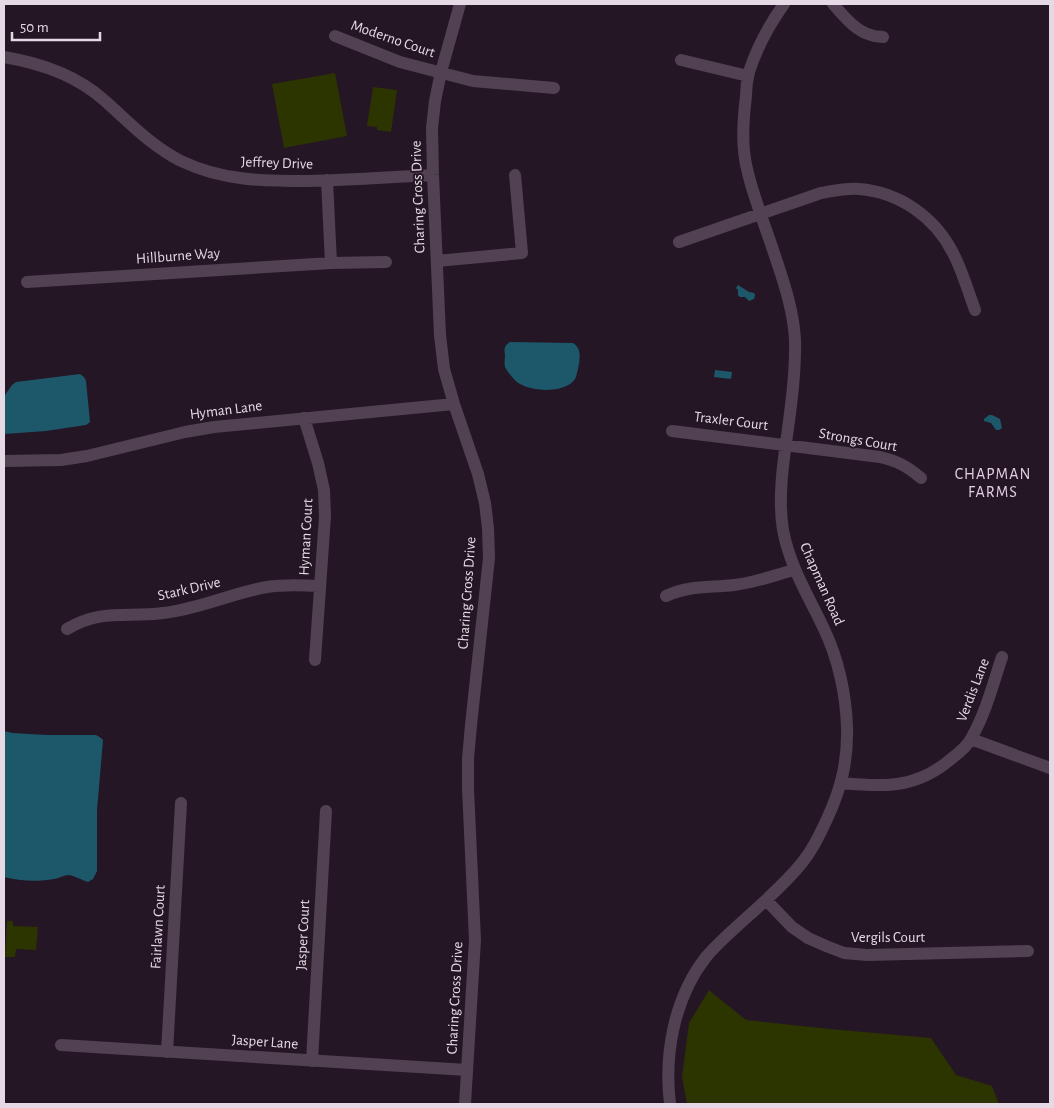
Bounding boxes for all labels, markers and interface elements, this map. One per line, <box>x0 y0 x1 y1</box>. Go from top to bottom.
scale bar <box>12 10 100 42</box>
street label: Moderno Court <box>349 18 437 60</box>
text: 50 m <box>20 20 49 35</box>
street label: Charing Cross Drive <box>409 140 427 254</box>
street label: Jeffrey Drive <box>241 154 313 172</box>
street label: Hillburne Way <box>135 246 221 266</box>
street label: Hyman Lane <box>189 398 263 422</box>
street label: Traxler Court <box>693 409 769 433</box>
street label: Strongs Court <box>818 426 898 454</box>
district label: CHAPMAN FARMS <box>955 466 1031 500</box>
street label: Hyman Court <box>296 498 316 576</box>
street label: Charing Cross Drive <box>456 536 478 650</box>
street label: Chapman Road <box>797 540 847 628</box>
street label: Stark Drive <box>156 574 222 604</box>
street label: Verdis Lane <box>954 656 992 724</box>
street label: Fairlawn Court <box>148 884 168 969</box>
street label: Jasper Court <box>294 899 312 971</box>
street label: Vergils Court <box>851 930 925 945</box>
street label: Charing Cross Drive <box>445 941 465 1055</box>
street label: Jasper Lane <box>231 1032 299 1052</box>

